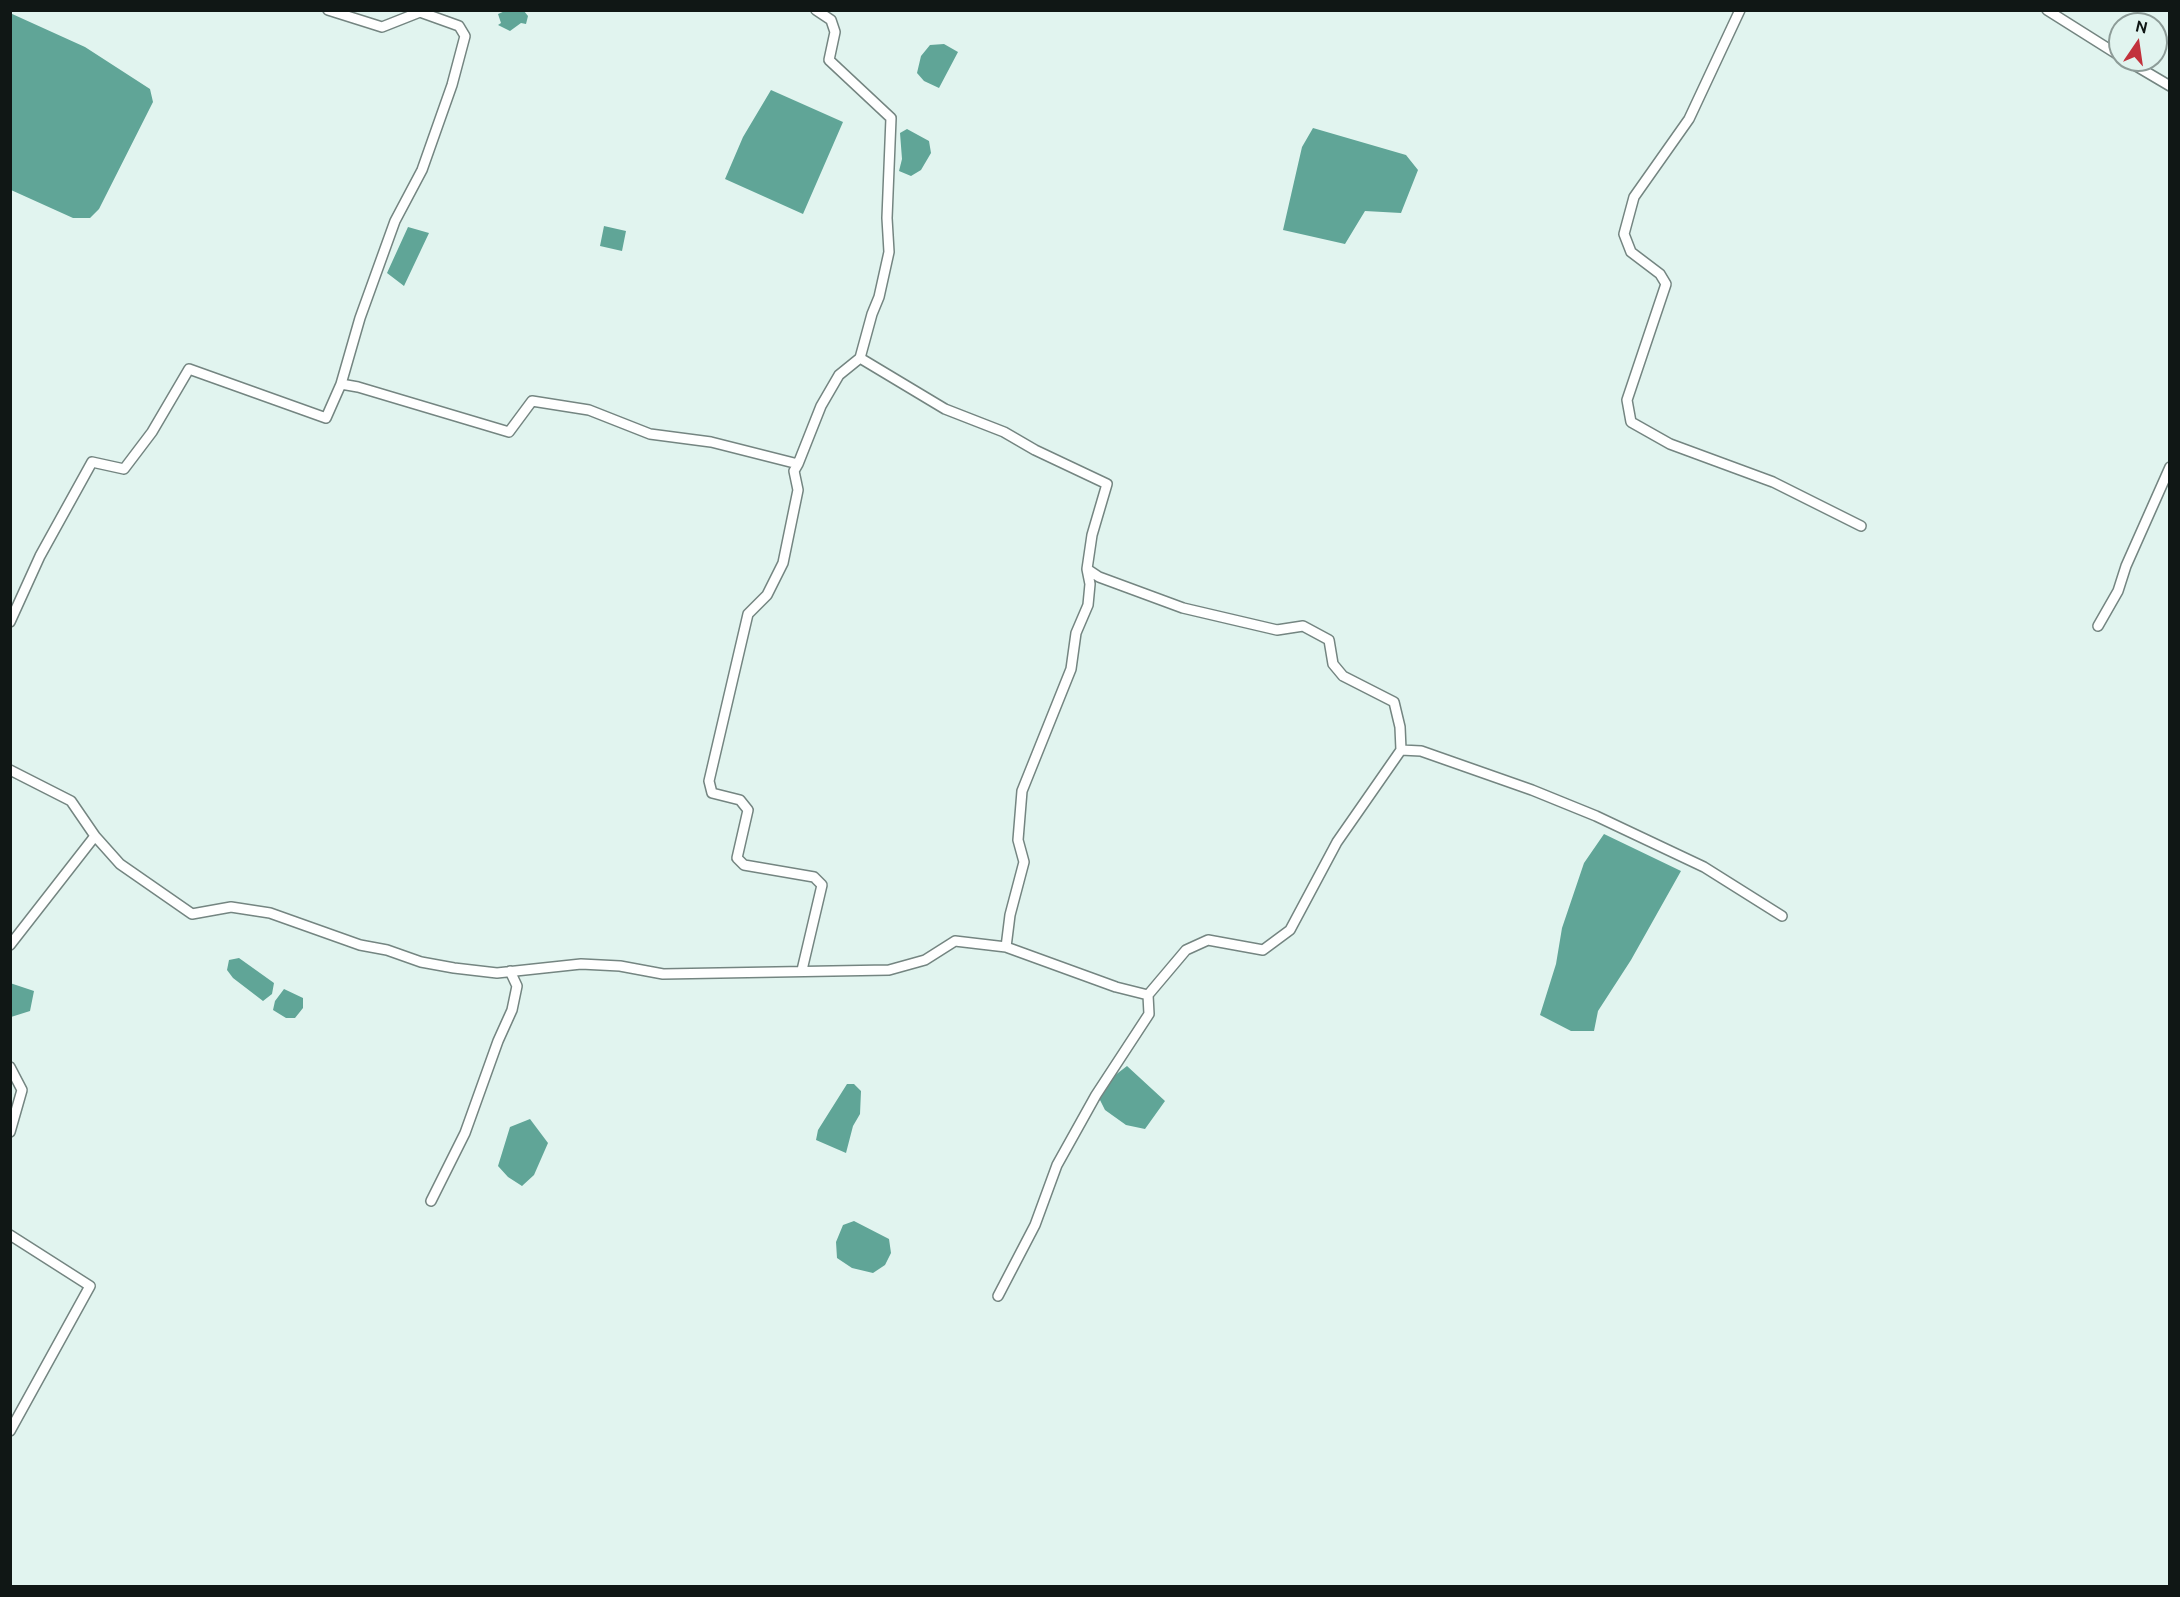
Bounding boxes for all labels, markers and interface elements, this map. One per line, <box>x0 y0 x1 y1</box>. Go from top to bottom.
north arrow <box>2108 12 2168 72</box>
text: N <box>2134 16 2149 37</box>

